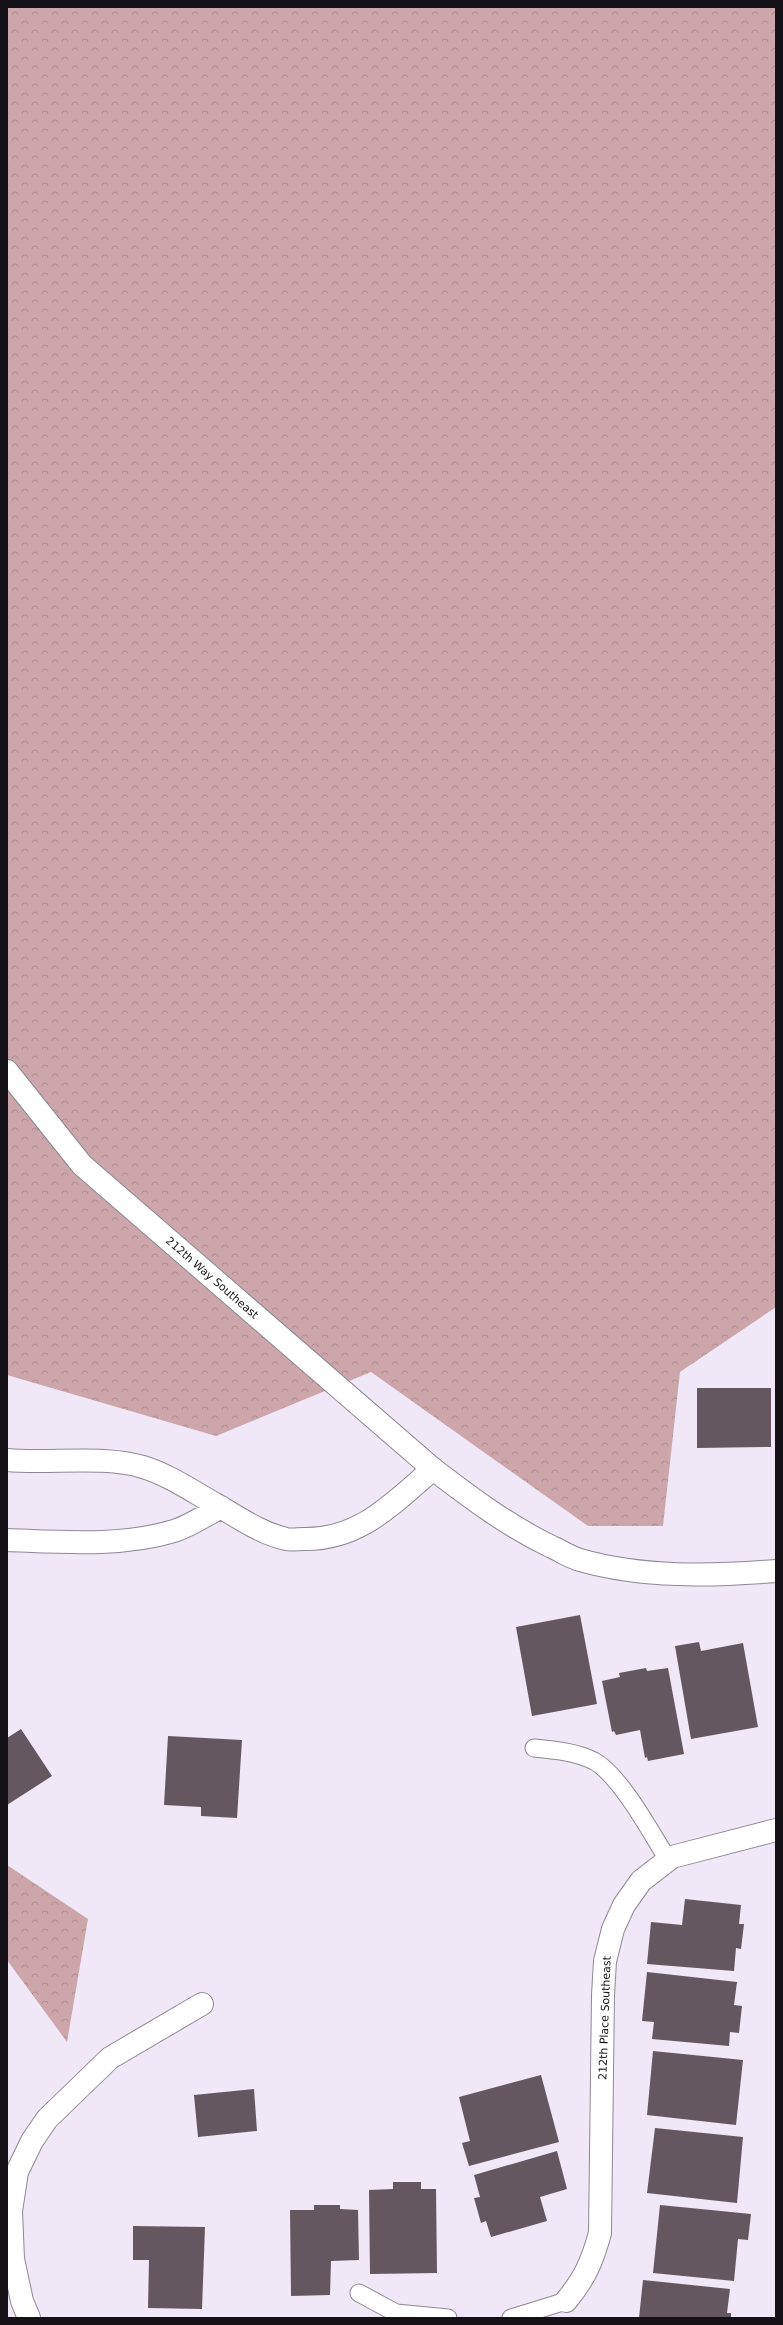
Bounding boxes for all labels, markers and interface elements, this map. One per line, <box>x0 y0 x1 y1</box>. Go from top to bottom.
street label: 212th Way Southeast <box>163 1234 261 1322</box>
street label: 212th Place Southeast <box>596 1955 614 2080</box>

